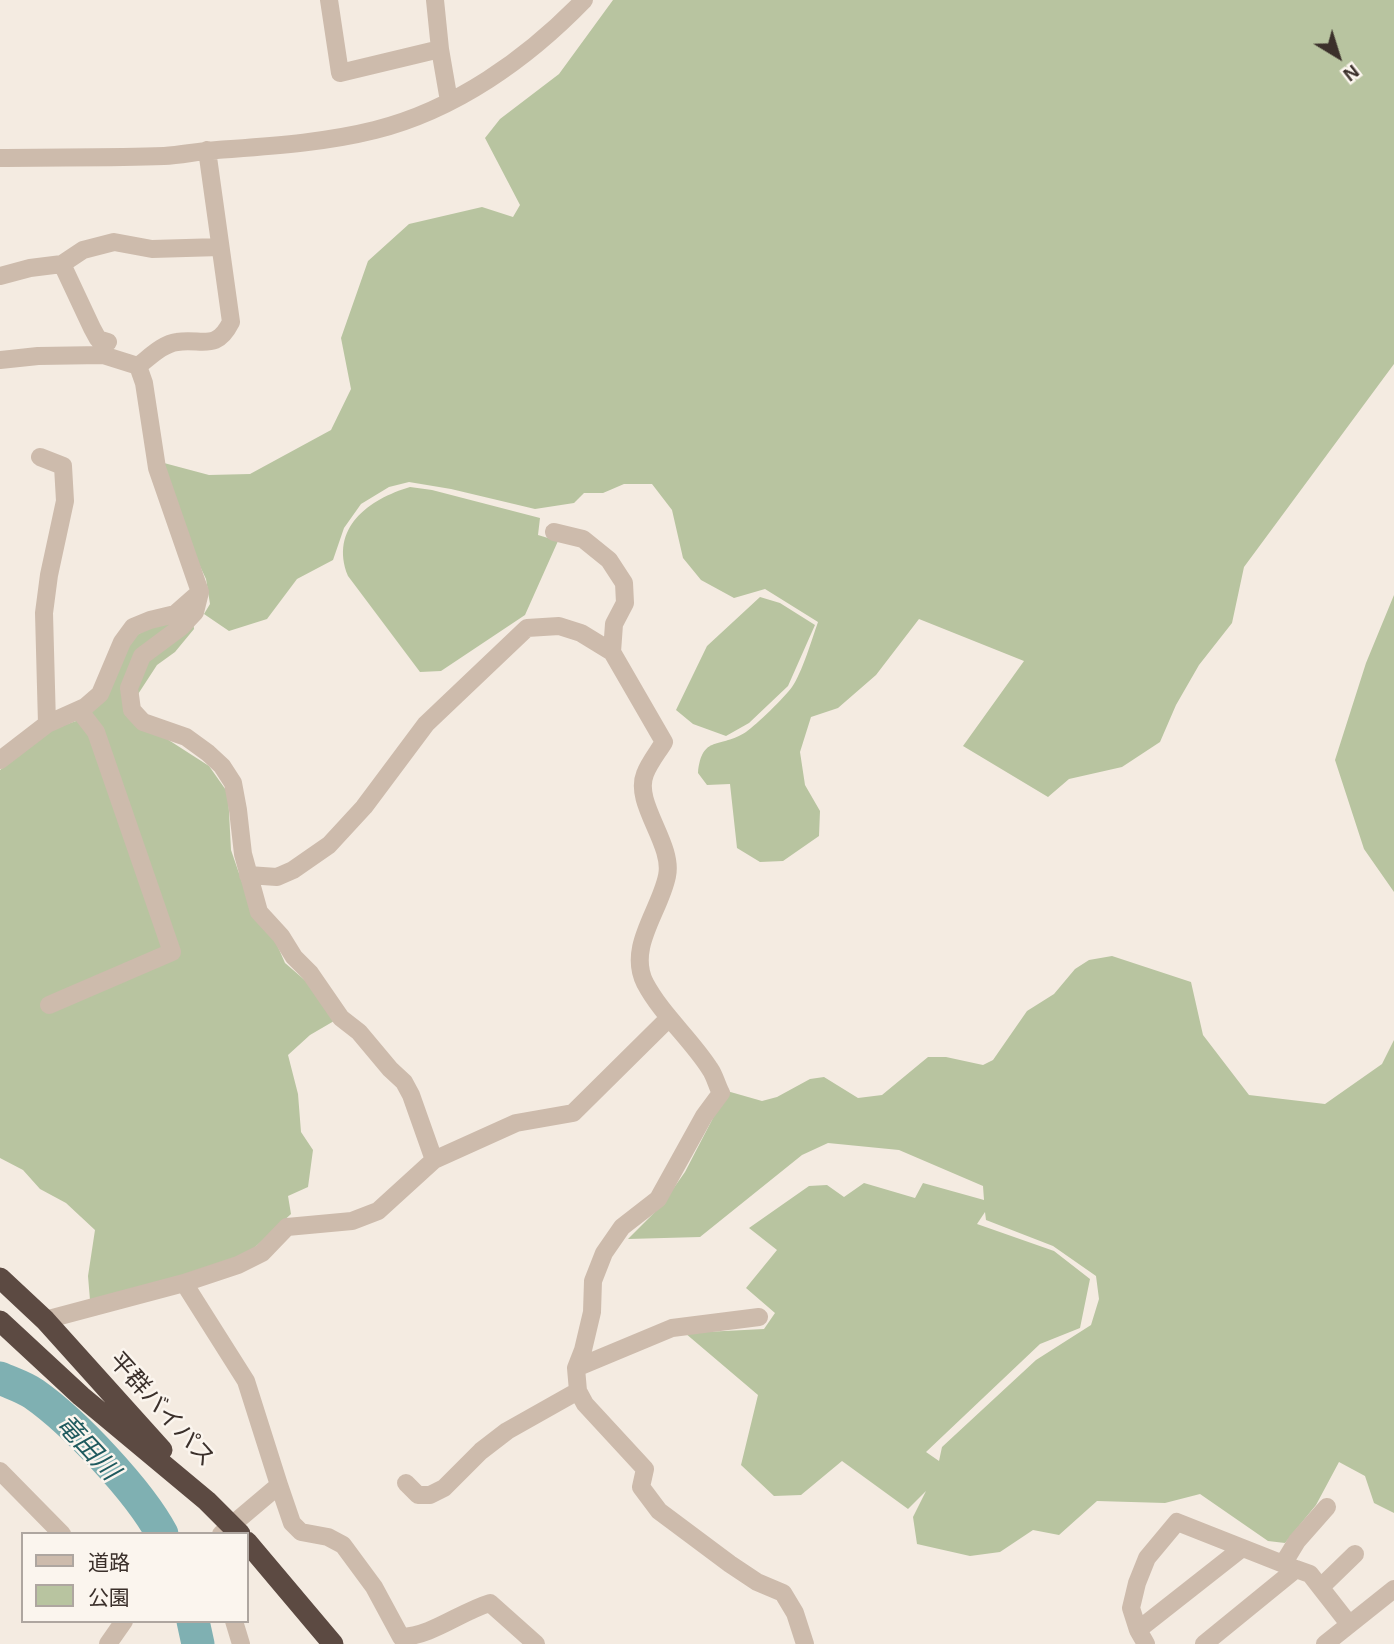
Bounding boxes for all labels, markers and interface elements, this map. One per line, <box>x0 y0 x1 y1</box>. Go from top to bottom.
north arrow <box>1303 21 1373 91</box>
text: N <box>1339 60 1363 85</box>
street label: 平群バイパス <box>102 1347 220 1473</box>
water label: 竜田川 <box>49 1409 125 1487</box>
legend <box>21 1532 248 1623</box>
text: 道路 <box>88 1551 130 1574</box>
text: 公園 <box>88 1586 130 1609</box>

